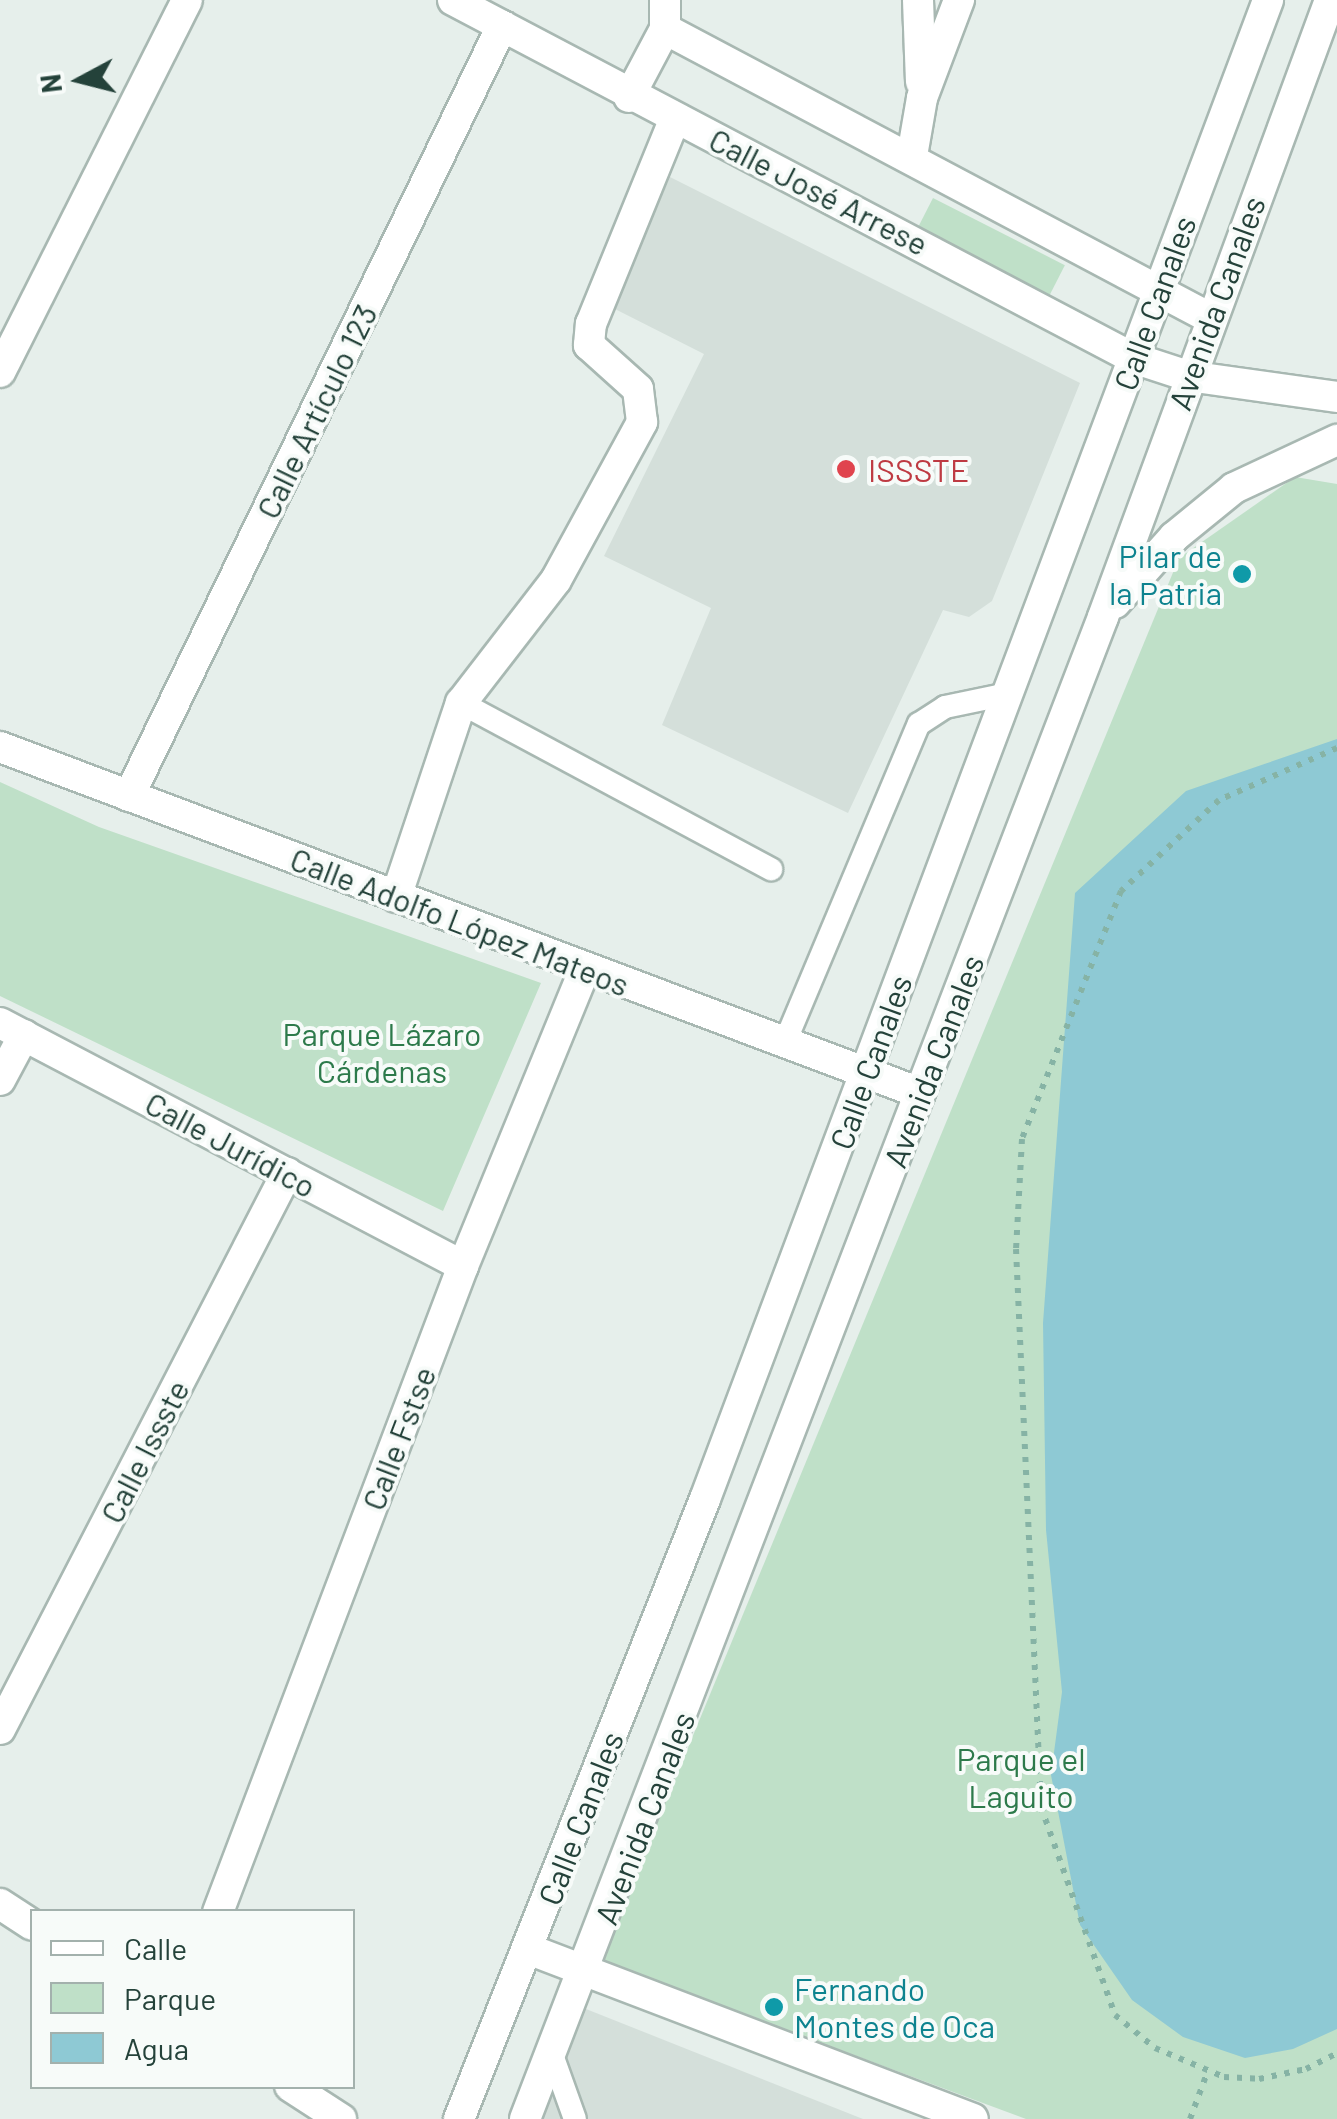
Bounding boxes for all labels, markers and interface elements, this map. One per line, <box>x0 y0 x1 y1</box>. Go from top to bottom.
north arrow <box>30 30 130 130</box>
text: N <box>32 72 68 95</box>
street label: Calle José Arrese <box>703 119 935 263</box>
street label: Avenida Canales <box>1160 191 1272 415</box>
street label: Calle Canales <box>1105 211 1203 395</box>
street label: Calle Artículo 123 <box>248 298 384 524</box>
place label: ISSSTE <box>868 450 969 488</box>
marker: ISSSTE <box>833 456 859 482</box>
place label: Pilar de la Patria <box>1109 537 1222 612</box>
marker: Pilar de la Patria <box>1231 563 1253 585</box>
street label: Calle Adolfo López Mateos <box>285 839 635 1003</box>
street label: Avenida Canales <box>875 949 991 1173</box>
street label: Calle Canales <box>821 970 919 1154</box>
park label: Parque Lázaro Cárdenas <box>283 1015 481 1090</box>
street label: Calle Jurídico <box>139 1083 323 1205</box>
street label: Calle Fstse <box>353 1361 443 1515</box>
street label: Calle Issste <box>92 1373 196 1529</box>
street label: Avenida Canales <box>586 1706 702 1930</box>
street label: Calle Canales <box>529 1726 631 1910</box>
park label: Parque el Laguito <box>956 1740 1086 1815</box>
legend <box>30 1909 355 2089</box>
text: Calle <box>124 1930 187 1966</box>
place label: Fernando Montes de Oca <box>794 1970 995 2045</box>
text: Parque <box>124 1980 216 2016</box>
marker: Fernando Montes de Oca <box>763 1996 785 2018</box>
text: Agua <box>124 2030 189 2066</box>

